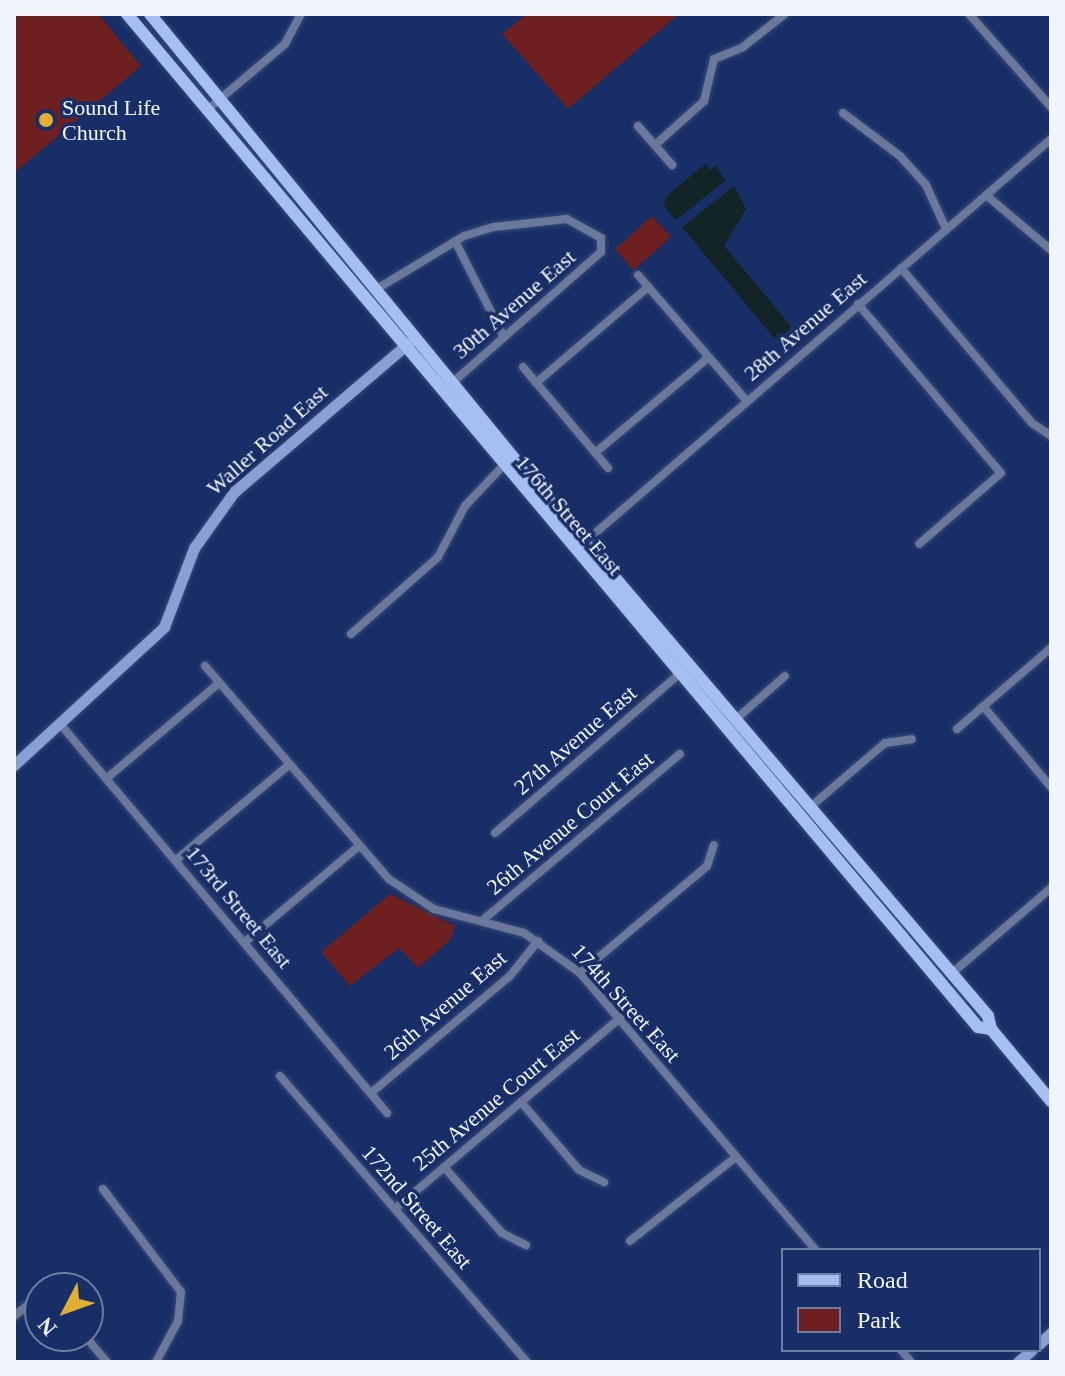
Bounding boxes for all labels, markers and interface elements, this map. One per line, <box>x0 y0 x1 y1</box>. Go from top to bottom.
place label: Sound Life Church <box>62 94 160 146</box>
marker: Sound Life Church <box>37 111 55 129</box>
street label: 30th Avenue East <box>447 243 581 365</box>
street label: 28th Avenue East <box>738 265 872 387</box>
street label: Waller Road East <box>201 379 333 501</box>
street label: 176th Street East <box>510 450 628 580</box>
street label: 27th Avenue East <box>508 679 642 801</box>
street label: 26th Avenue Court East <box>481 745 659 901</box>
street label: 173rd Street East <box>180 840 298 974</box>
street label: 174th Street East <box>566 938 686 1068</box>
street label: 26th Avenue East <box>378 944 512 1066</box>
street label: 25th Avenue Court East <box>407 1021 585 1177</box>
street label: 172nd Street East <box>356 1140 478 1274</box>
legend <box>781 1248 1041 1352</box>
text: Road <box>857 1267 908 1293</box>
north arrow <box>24 1272 104 1352</box>
text: Park <box>857 1307 901 1333</box>
text: N <box>32 1313 62 1341</box>

